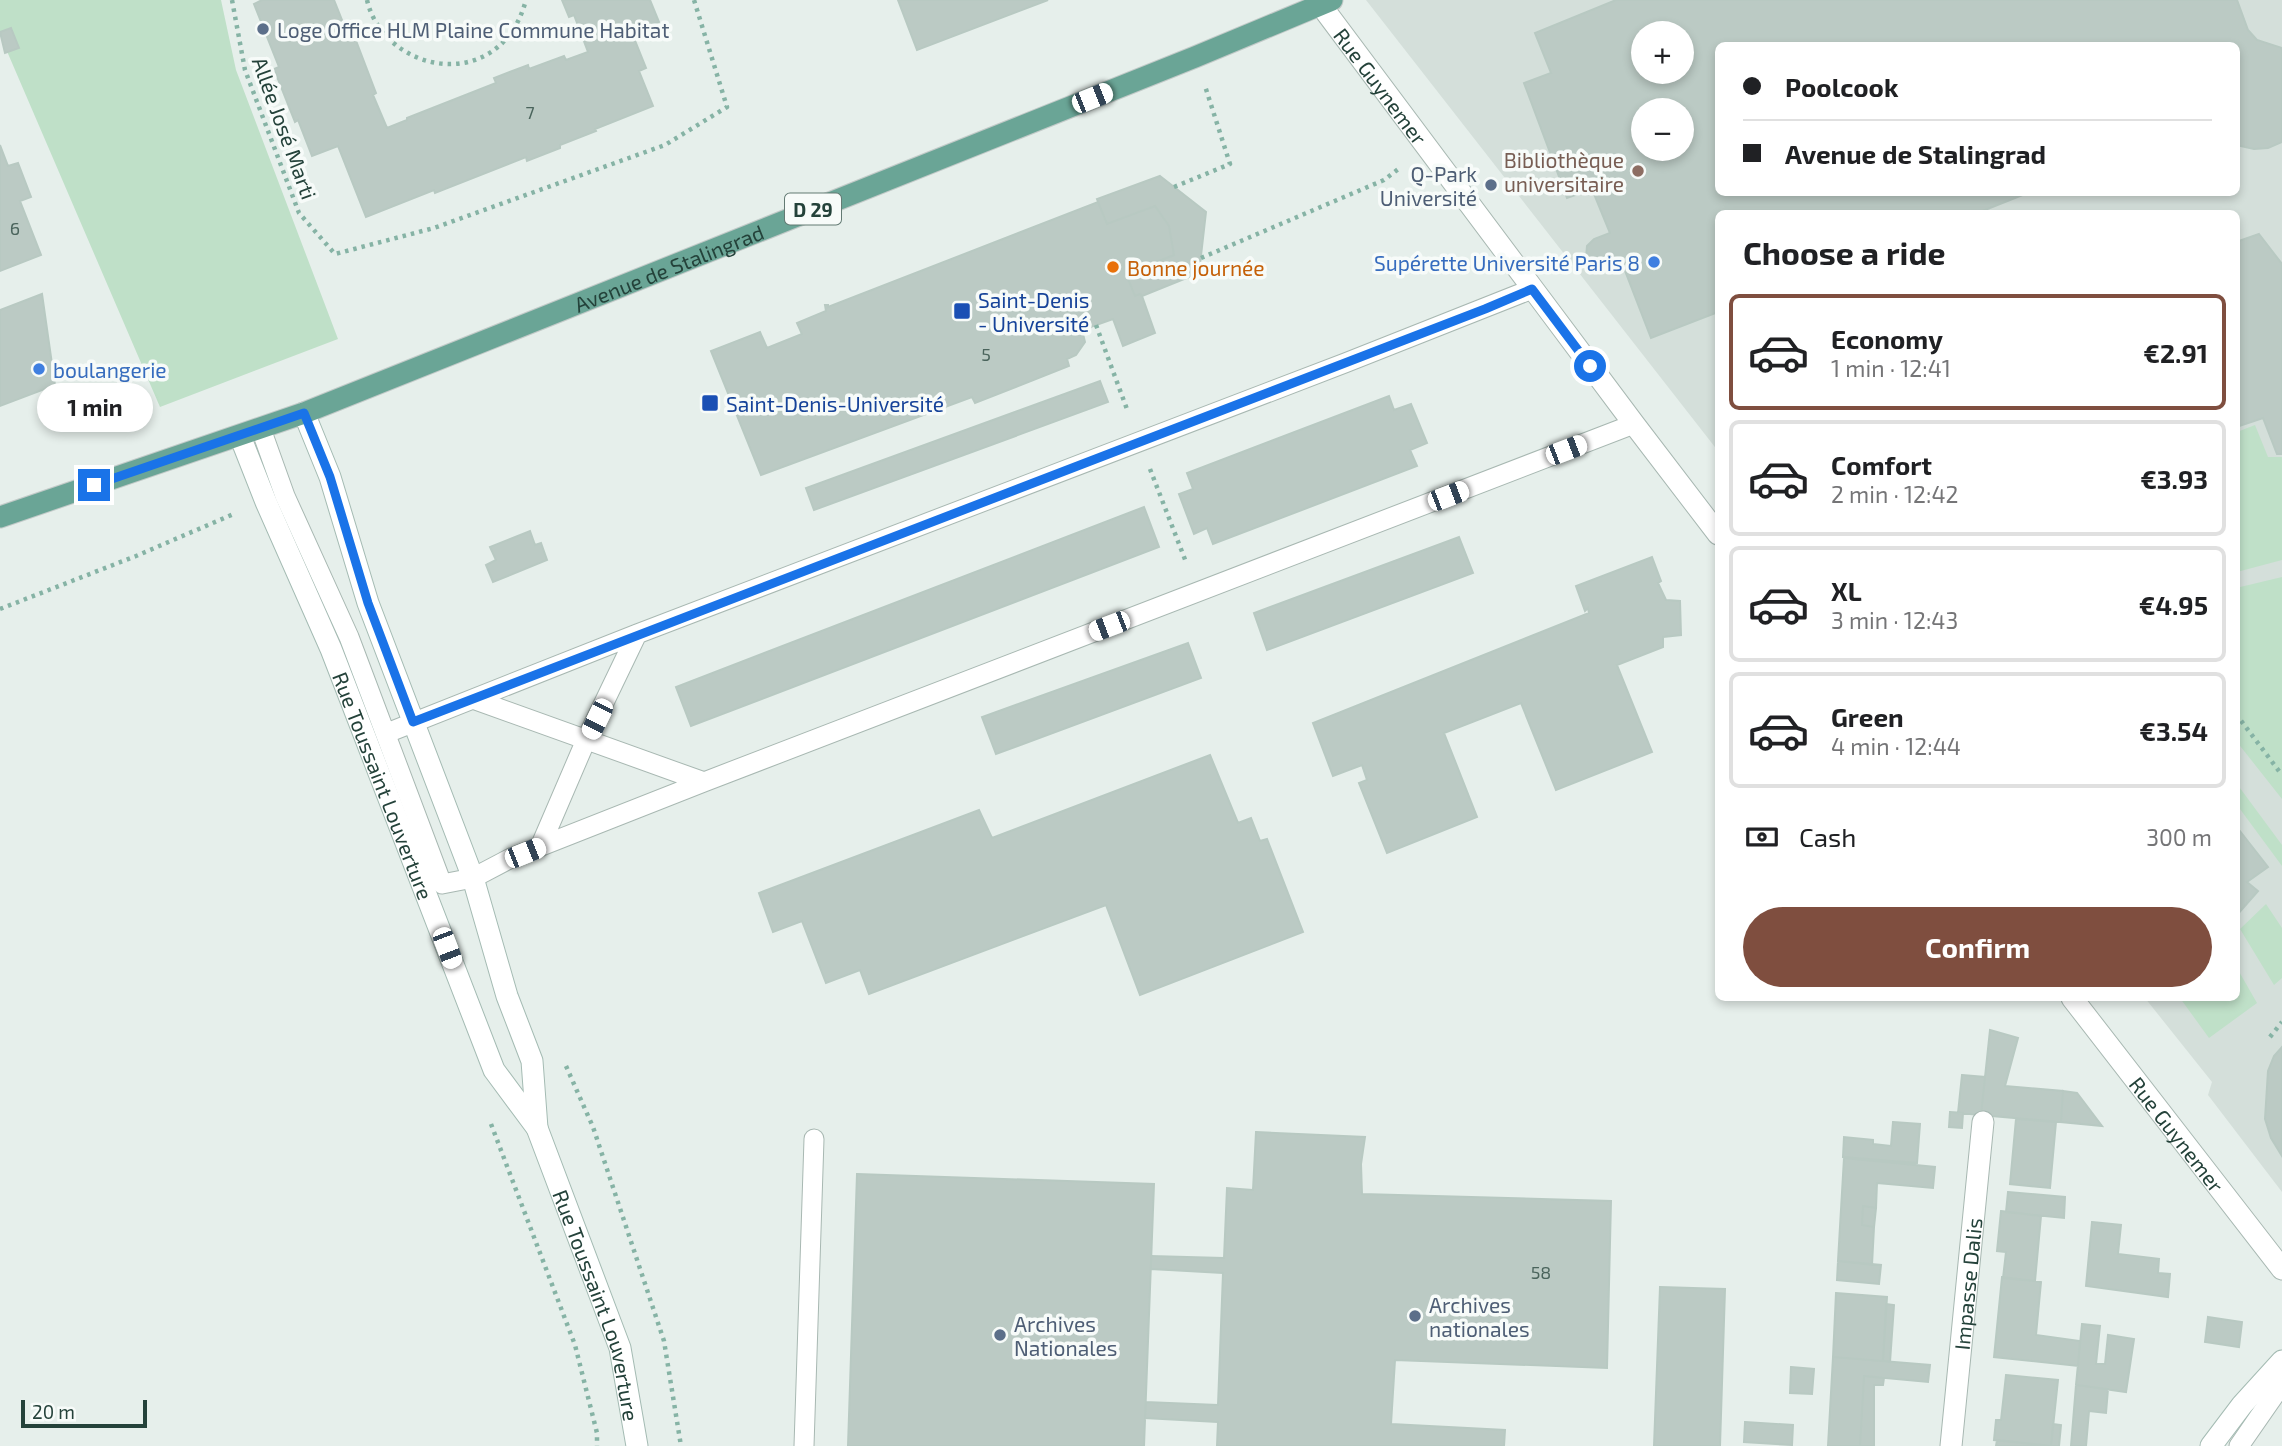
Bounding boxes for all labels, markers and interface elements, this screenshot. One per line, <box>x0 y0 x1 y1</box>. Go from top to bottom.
place label: Loge Office HLM Plaine Commune Habitat <box>277 17 669 42</box>
marker: Loge Office HLM Plaine Commune Habitat <box>255 21 271 37</box>
map controls <box>1631 21 1694 161</box>
button: + <box>1631 21 1694 84</box>
street label: Rue Guynemer <box>1329 23 1433 149</box>
street label: Allée José Marti <box>248 53 322 203</box>
text: Poolcook <box>1785 71 1898 102</box>
car <box>1069 80 1116 116</box>
button: − <box>1631 98 1694 161</box>
house number: 7 <box>525 101 535 123</box>
text: Avenue de Stalingrad <box>1785 138 2046 169</box>
place label: Bibliothèque universitaire <box>1504 147 1624 196</box>
place label: Q-Park Université <box>1380 161 1477 210</box>
marker: Bibliothèque universitaire <box>1630 163 1646 179</box>
marker: Q-Park Université <box>1483 177 1499 193</box>
road number: D 29 <box>785 194 841 224</box>
house number: 6 <box>10 217 20 239</box>
street label: Avenue de Stalingrad <box>570 218 767 316</box>
text: Choose a ride <box>1743 233 1946 271</box>
place label: Supérette Université Paris 8 <box>1374 250 1640 275</box>
marker: Supérette Université Paris 8 <box>1646 254 1662 270</box>
place label: Bonne journée <box>1127 255 1265 281</box>
marker: Bonne journée <box>1105 259 1121 275</box>
place label: Saint-Denis - Université <box>978 287 1089 336</box>
marker: Saint-Denis - Université <box>952 301 972 321</box>
icon: car <box>1747 321 1810 384</box>
text: Economy <box>1831 323 1943 354</box>
text: €2.91 <box>2143 337 2208 368</box>
house number: 5 <box>981 343 991 365</box>
route start <box>1574 350 1606 382</box>
text: 1 min · 12:41 <box>1831 354 1951 382</box>
place label: boulangerie <box>53 357 167 382</box>
marker: boulangerie <box>31 361 47 377</box>
callout: 1 min <box>36 384 152 433</box>
place label: Saint-Denis-Université <box>726 391 944 416</box>
text: 1 min <box>67 393 123 421</box>
marker: Saint-Denis-Université <box>700 393 720 413</box>
car <box>1543 433 1590 467</box>
icon: car <box>1747 447 1810 510</box>
text: Comfort <box>1831 449 1932 480</box>
text: €3.93 <box>2140 463 2208 494</box>
route end <box>78 469 110 501</box>
car <box>1425 479 1472 513</box>
text: 2 min · 12:42 <box>1831 480 1959 508</box>
icon: car <box>1747 573 1810 636</box>
text: XL <box>1831 575 1862 606</box>
text: €4.95 <box>2139 589 2208 620</box>
text: 3 min · 12:43 <box>1831 606 1958 634</box>
car <box>1086 609 1133 643</box>
street label: Rue Toussaint Louverture <box>328 668 439 903</box>
car <box>579 696 616 742</box>
icon: car <box>1747 699 1810 762</box>
text: Green <box>1831 701 1904 732</box>
text: €3.54 <box>2139 715 2208 746</box>
text: 4 min · 12:44 <box>1831 732 1961 760</box>
icon: cash <box>1743 818 1781 856</box>
text: Cash <box>1799 821 1856 852</box>
text: 300 m <box>2146 823 2212 851</box>
car <box>502 835 549 871</box>
button: Confirm <box>1743 907 2212 987</box>
car <box>430 925 465 971</box>
street label: Rue Guynemer <box>2125 1071 2230 1197</box>
street label: Rue Toussaint Louverture <box>549 1186 645 1423</box>
street label: Impasse Dalis <box>1948 1217 1986 1351</box>
house number: 58 <box>1531 1261 1551 1283</box>
place label: Archives nationales <box>1429 1292 1530 1341</box>
marker: Archives nationales <box>1407 1308 1423 1324</box>
place label: Archives Nationales <box>1014 1311 1117 1360</box>
marker: Archives Nationales <box>992 1327 1008 1343</box>
scale bar <box>21 1397 147 1429</box>
text: 20 m <box>32 1400 75 1423</box>

